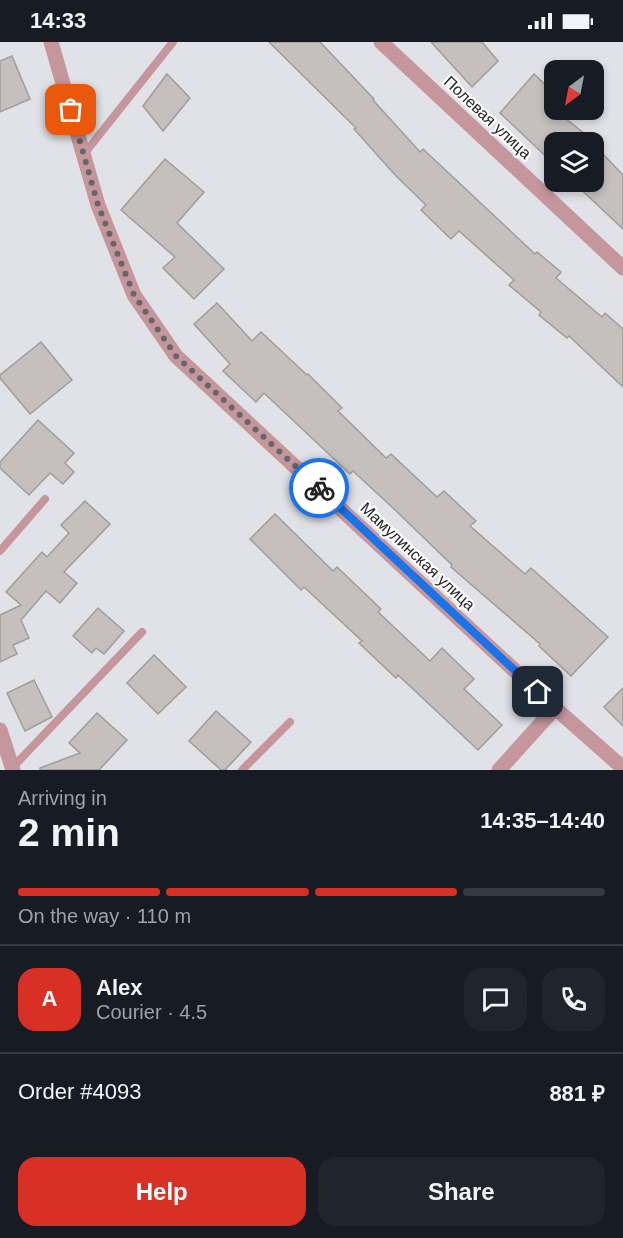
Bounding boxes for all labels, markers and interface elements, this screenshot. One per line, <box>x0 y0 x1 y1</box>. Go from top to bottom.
text: 14:33 <box>30 8 86 33</box>
north arrow <box>544 60 604 120</box>
map controls <box>544 60 604 192</box>
street label: Полевая улица <box>441 73 535 162</box>
pin <box>45 84 96 135</box>
icon: bag <box>54 93 87 126</box>
button: layers <box>544 132 604 192</box>
courier <box>289 458 349 518</box>
icon: bike <box>303 472 336 505</box>
street label: Мамулинская улица <box>357 499 478 614</box>
pin <box>512 666 563 717</box>
icon: home <box>521 675 554 708</box>
text: Arriving in <box>18 787 107 809</box>
text: 14:35–14:40 <box>480 808 605 833</box>
text: 2 min <box>18 811 120 854</box>
text: On the way · 110 m <box>18 905 191 927</box>
button: chat <box>464 968 527 1031</box>
button: phone <box>542 968 605 1031</box>
text: Alex <box>96 975 142 1000</box>
text: A <box>42 986 57 1011</box>
text: Courier · 4.5 <box>96 1001 207 1023</box>
text: Order #4093 <box>18 1079 142 1104</box>
text: 881 ₽ <box>549 1081 605 1106</box>
button: Help <box>18 1157 306 1226</box>
button: Share <box>318 1157 605 1226</box>

